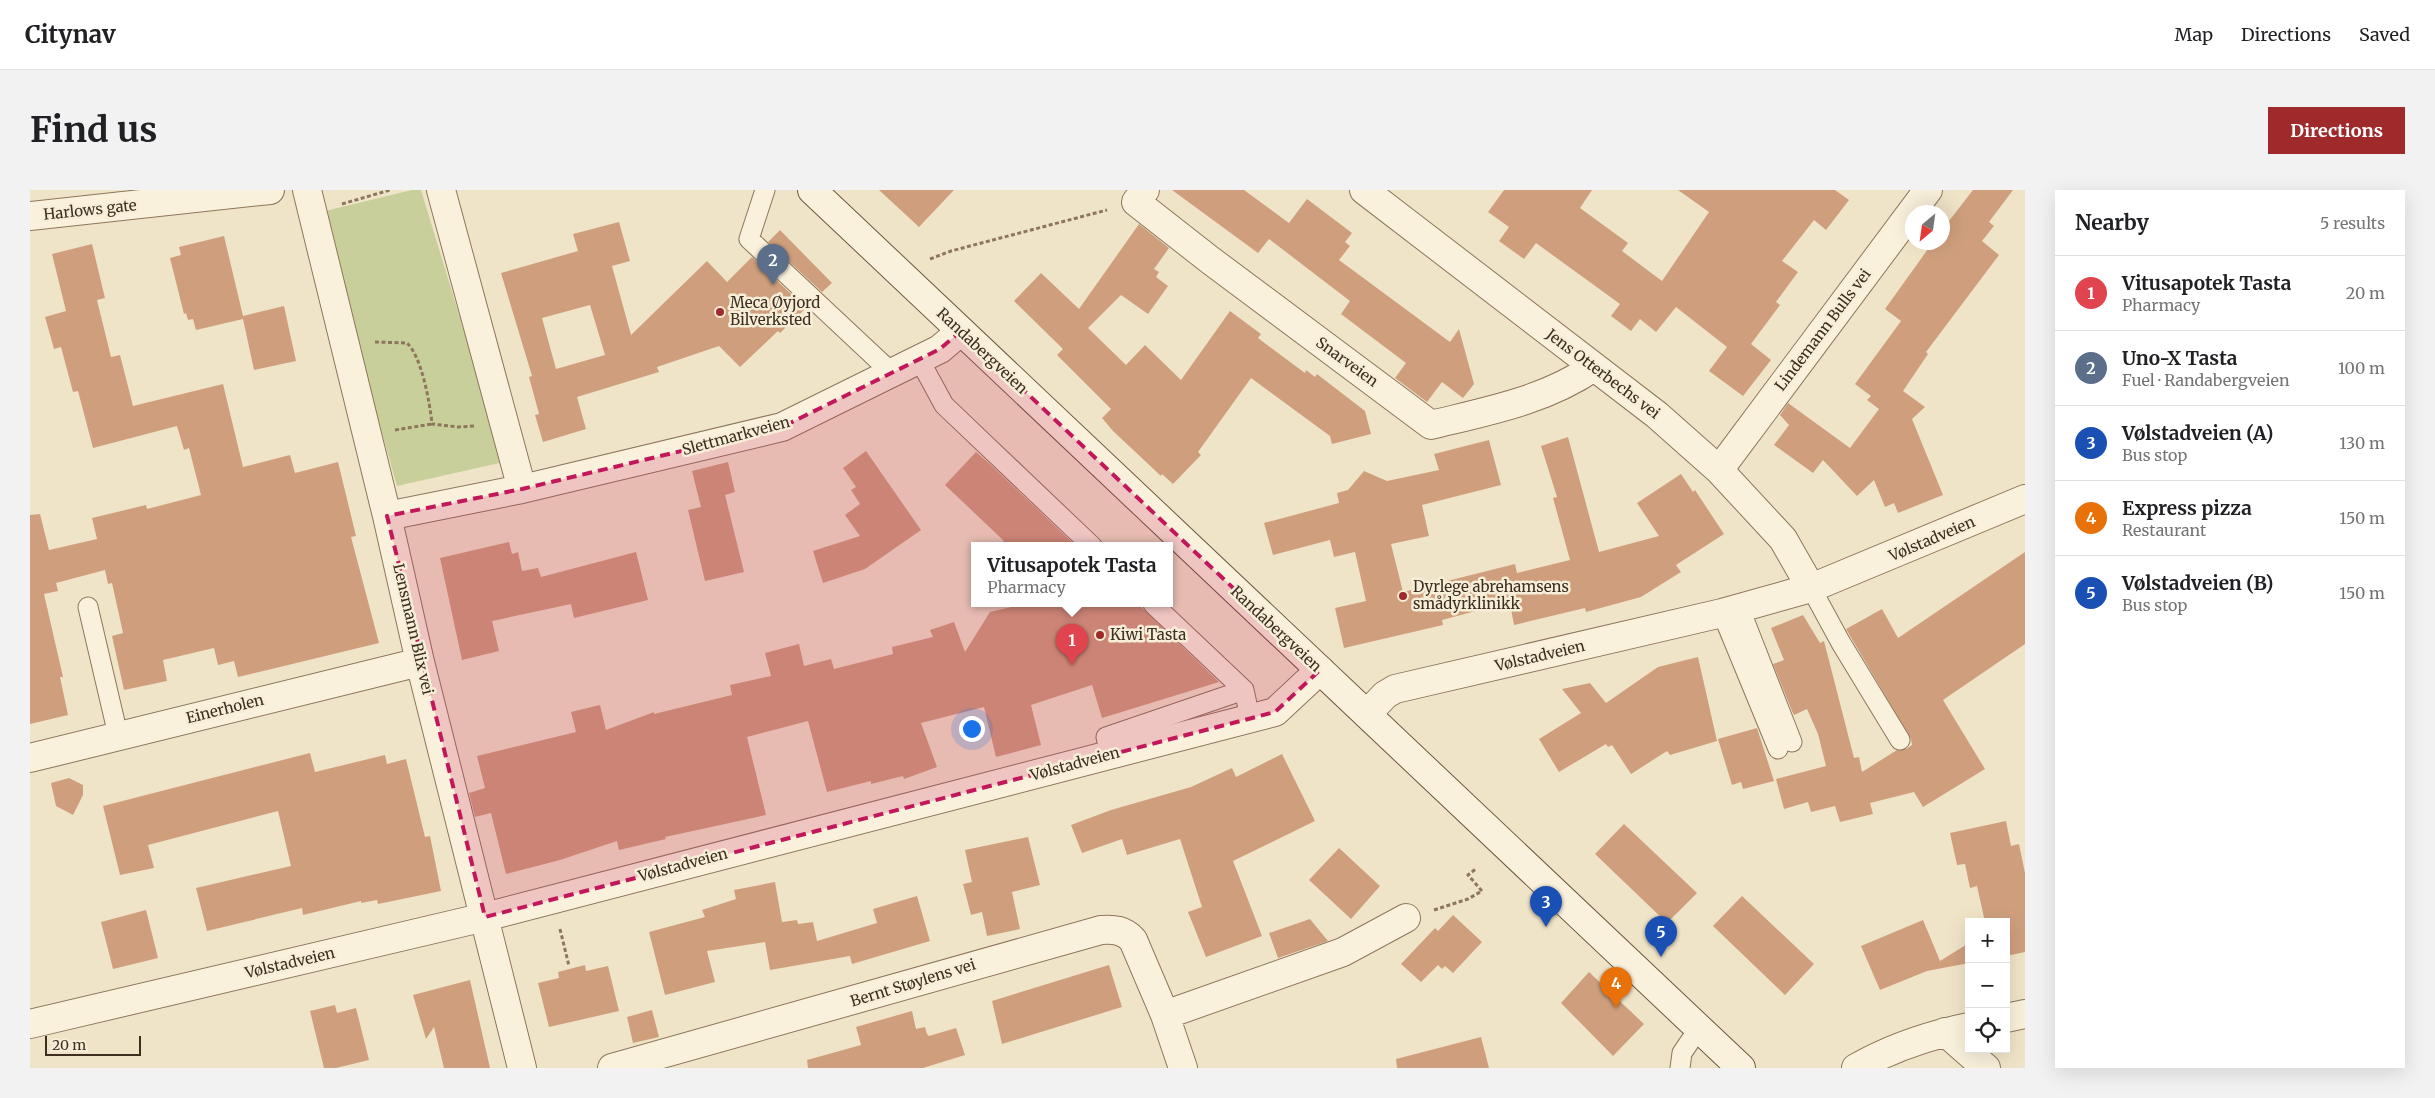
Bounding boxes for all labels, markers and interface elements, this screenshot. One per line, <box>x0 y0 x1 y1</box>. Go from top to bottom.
text: Citynav <box>25 19 116 50</box>
text: Map <box>2175 23 2213 46</box>
text: Directions <box>2241 23 2331 46</box>
text: Saved <box>2359 23 2410 46</box>
button: Directions <box>2268 107 2405 154</box>
text: Find us <box>30 108 157 152</box>
street label: Harlows gate <box>42 195 138 224</box>
north arrow <box>1905 205 1950 250</box>
text: Nearby <box>2075 209 2149 236</box>
text: 5 results <box>2320 213 2385 233</box>
pin: 2 <box>757 244 789 285</box>
street label: Lindemann Bulls vei <box>1770 265 1875 395</box>
text: Vitusapotek Tasta <box>2122 271 2291 295</box>
text: 1 <box>2087 283 2095 303</box>
text: 20 m <box>2346 283 2385 303</box>
place label: Meca Øyjord Bilverksted <box>730 293 820 329</box>
text: Pharmacy <box>2122 295 2200 315</box>
street label: Randabergveien <box>933 304 1032 398</box>
marker: Meca Øyjord Bilverksted <box>714 306 726 318</box>
street label: Jens Otterbechs vei <box>1542 324 1664 423</box>
street label: Snarveien <box>1312 333 1382 391</box>
text: Uno-X Tasta <box>2122 346 2237 370</box>
text: 2 <box>2086 358 2096 378</box>
text: 100 m <box>2338 358 2385 378</box>
text: Fuel · Randabergveien <box>2122 370 2290 390</box>
street label: Slettmarkveien <box>680 412 792 459</box>
text: Vølstadveien (A) <box>2122 421 2273 445</box>
text: 3 <box>2086 433 2096 453</box>
text: 130 m <box>2339 433 2385 453</box>
text: Bus stop <box>2122 445 2187 465</box>
text: Express pizza <box>2122 496 2252 520</box>
text: 4 <box>2086 508 2096 528</box>
text: 150 m <box>2339 508 2385 528</box>
street label: Vølstadveien <box>1885 512 1978 566</box>
text: Restaurant <box>2122 520 2206 540</box>
popup <box>971 542 1173 607</box>
text: Vitusapotek Tasta <box>987 553 1157 577</box>
street label: Lensmann Blix vei <box>389 562 438 696</box>
text: Vølstadveien (B) <box>2122 571 2273 595</box>
text: Pharmacy <box>987 577 1066 597</box>
place label: Dyrlege abrehamsens smådyrklinikk <box>1413 577 1569 613</box>
street label: Randabergveien <box>1227 582 1326 676</box>
text: 5 <box>2086 583 2096 603</box>
text: 150 m <box>2339 583 2385 603</box>
marker: Dyrlege abrehamsens smådyrklinikk <box>1397 590 1409 602</box>
text: Bus stop <box>2122 595 2187 615</box>
pin: 1 <box>1056 624 1088 665</box>
place label: Kiwi Tasta <box>1110 625 1186 644</box>
marker: Kiwi Tasta <box>1094 629 1106 641</box>
street label: Vølstadveien <box>1492 636 1587 675</box>
street label: Einerholen <box>184 690 266 727</box>
your location <box>959 716 985 742</box>
street label: Vølstadveien <box>1027 742 1122 785</box>
street label: Vølstadveien <box>635 843 730 886</box>
pin: 3 <box>1530 886 1562 927</box>
pin: 5 <box>1645 916 1677 957</box>
map controls <box>1965 918 2010 1053</box>
button: + <box>1965 918 2010 963</box>
street label: Vølstadveien <box>242 943 337 982</box>
street label: Bernt Støylens vei <box>848 954 978 1011</box>
button: − <box>1965 963 2010 1008</box>
pin: 4 <box>1600 967 1632 1008</box>
button: locate <box>1965 1008 2010 1053</box>
scale bar <box>45 1033 141 1056</box>
text: 20 m <box>52 1036 86 1054</box>

